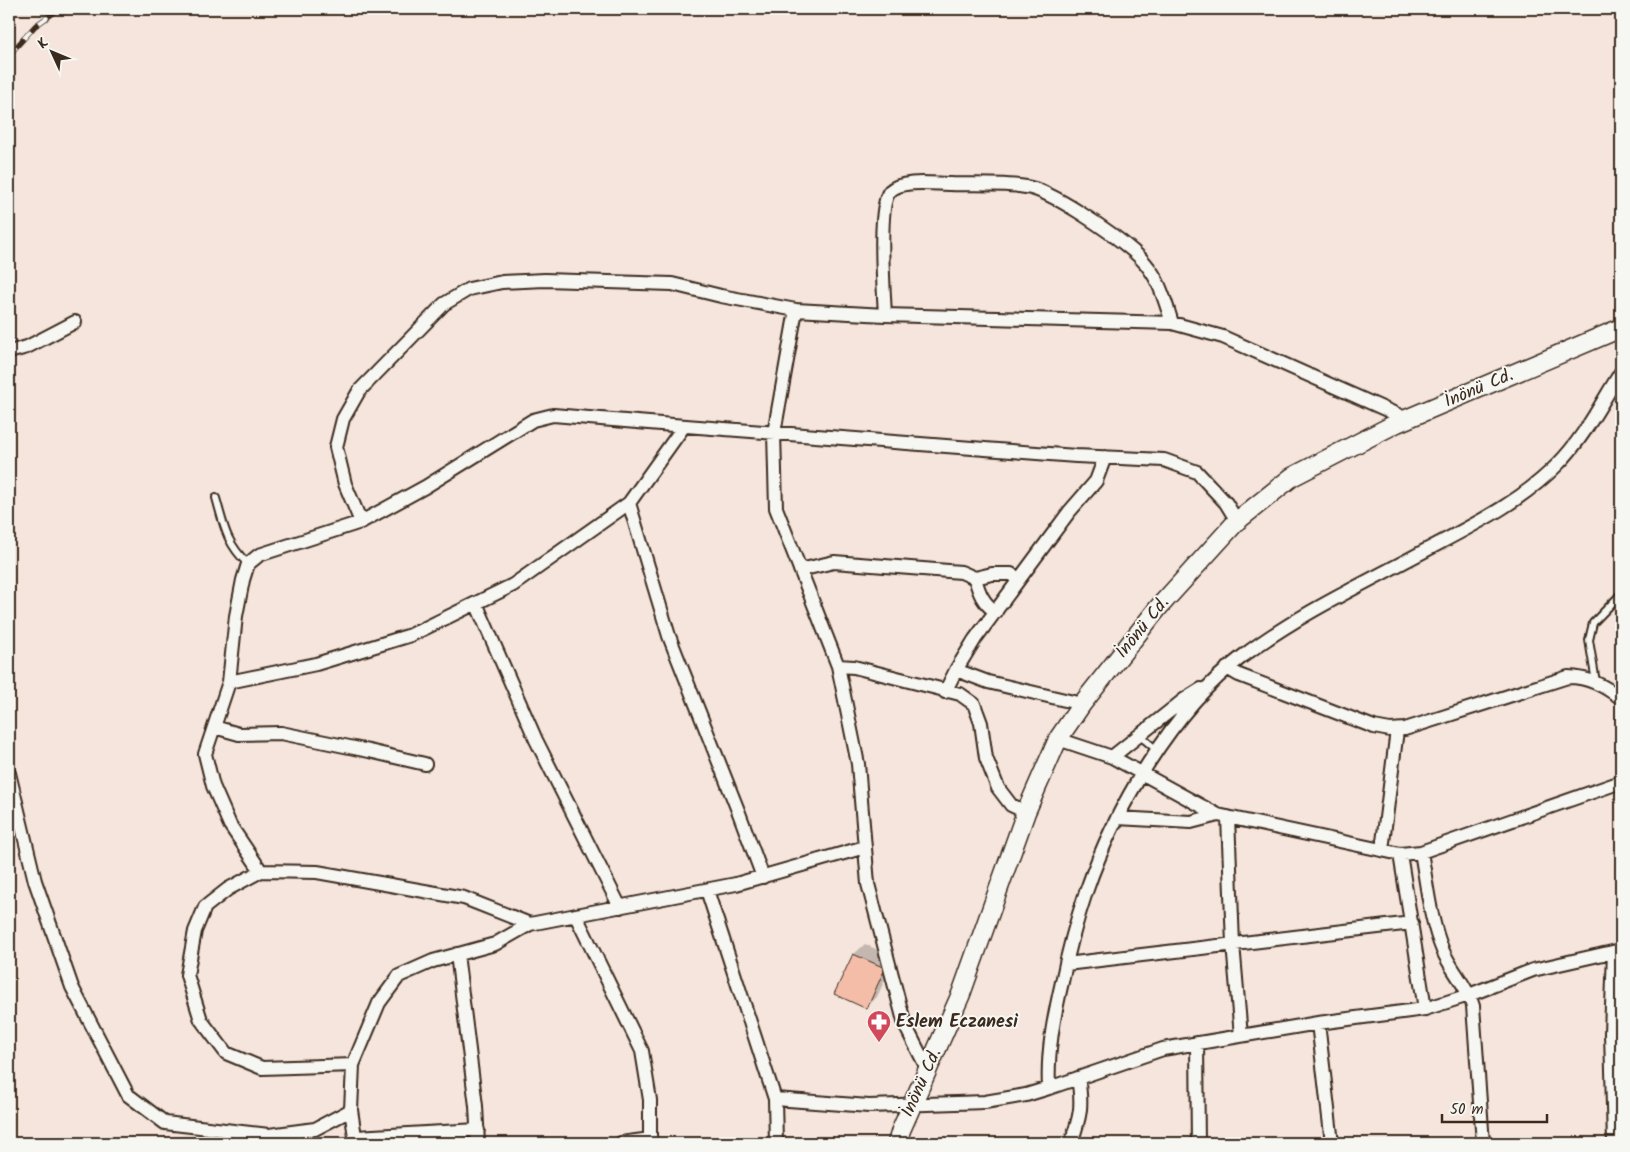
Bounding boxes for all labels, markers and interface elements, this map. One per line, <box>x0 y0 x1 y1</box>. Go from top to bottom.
north arrow <box>28 28 78 78</box>
text: K <box>33 33 55 54</box>
street label: İnönü Cd. <box>1440 361 1518 417</box>
street label: İnönü Cd. <box>1109 591 1177 665</box>
place label: Eslem Eczanesi <box>896 1008 1018 1037</box>
pharmacy icon: Eslem Eczanesi <box>866 1009 892 1043</box>
street label: İnönü Cd. <box>894 1044 950 1122</box>
scale bar <box>1442 1092 1548 1124</box>
text: 50 m <box>1450 1098 1484 1122</box>

